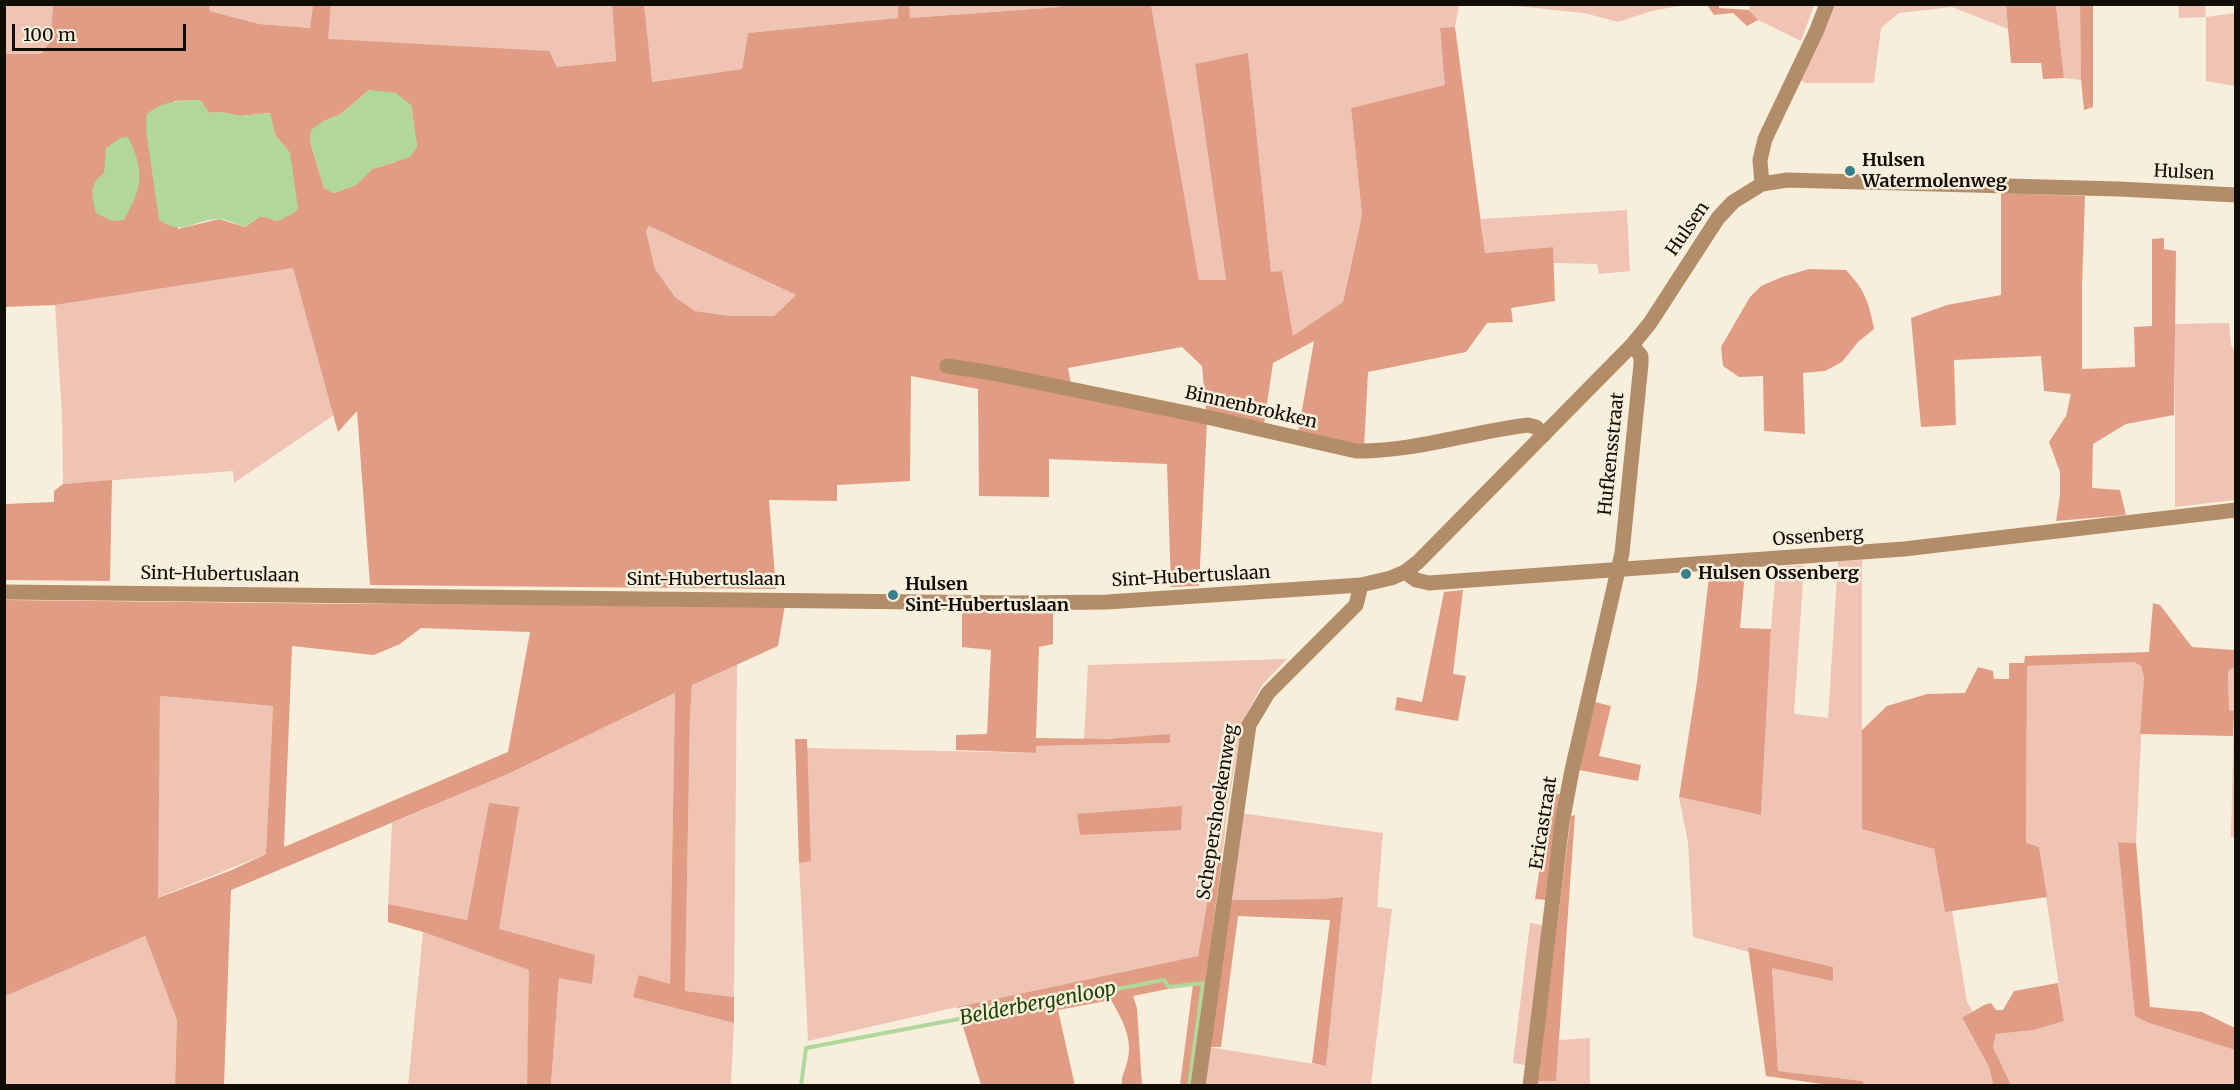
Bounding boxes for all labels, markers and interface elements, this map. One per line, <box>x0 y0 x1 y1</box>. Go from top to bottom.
scale bar <box>15 12 189 50</box>
text: 100 m <box>23 23 76 46</box>
place label: Hulsen Watermolenweg <box>1862 150 2007 192</box>
street label: Hulsen <box>2153 161 2215 185</box>
marker: Hulsen Watermolenweg <box>1843 164 1857 178</box>
street label: Hulsen <box>1662 198 1714 260</box>
street label: Binnenbrokken <box>1183 382 1319 434</box>
street label: Hufkensstraat <box>1595 391 1629 517</box>
street label: Ossenberg <box>1772 523 1864 551</box>
street label: Sint-Hubertuslaan <box>1111 562 1271 592</box>
street label: Sint-Hubertuslaan <box>140 563 300 587</box>
place label: Hulsen Ossenberg <box>1698 563 1859 585</box>
marker: Hulsen Ossenberg <box>1679 567 1693 581</box>
street label: Sint-Hubertuslaan <box>626 569 786 591</box>
place label: Hulsen Sint-Hubertuslaan <box>905 574 1069 616</box>
marker: Hulsen Sint-Hubertuslaan <box>886 588 900 602</box>
street label: Schepershoekenweg <box>1193 722 1243 902</box>
street label: Ericastraat <box>1526 775 1562 871</box>
water label: Belderbergenloop <box>958 977 1118 1031</box>

